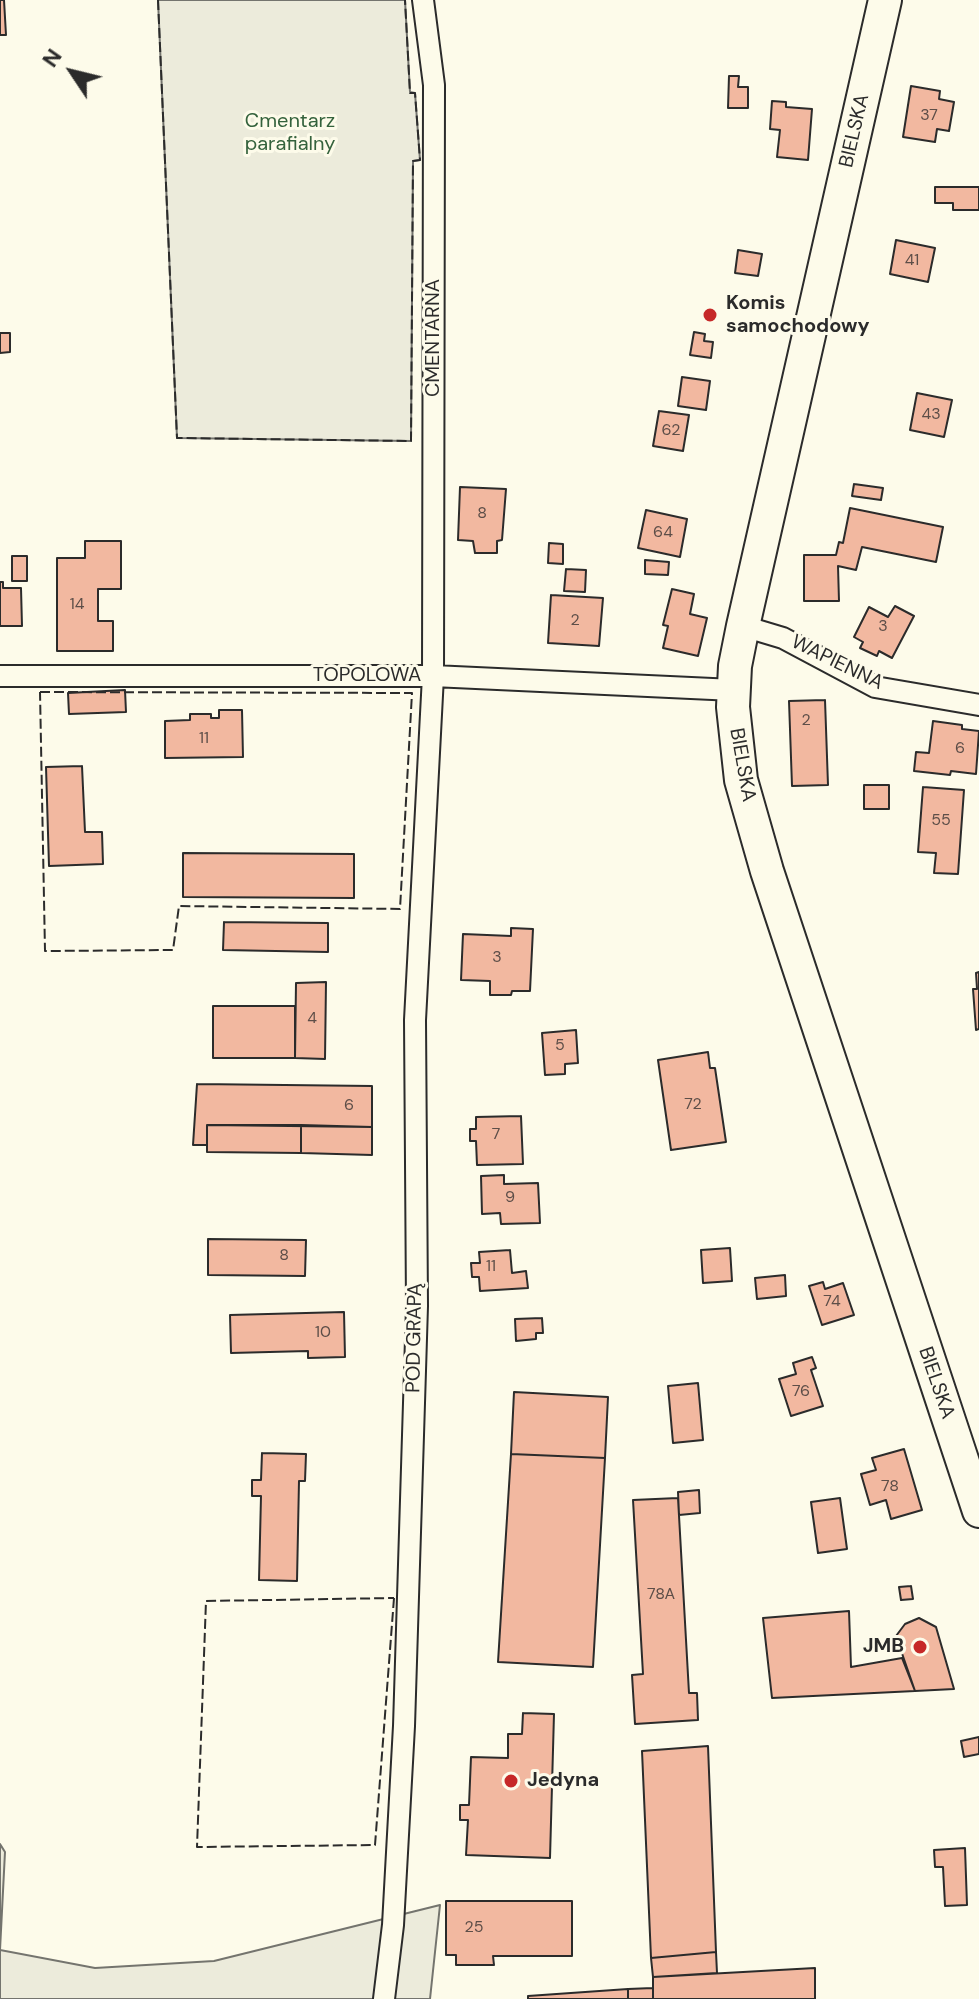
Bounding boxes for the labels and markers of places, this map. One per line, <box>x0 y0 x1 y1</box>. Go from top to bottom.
place label: Komis samochodowy <box>726 292 870 339</box>
marker: Komis samochodowy <box>701 306 719 324</box>
place label: JMB <box>863 1635 904 1659</box>
marker: JMB <box>911 1638 929 1656</box>
place label: Jedyna <box>527 1769 599 1793</box>
marker: Jedyna <box>502 1772 520 1790</box>

